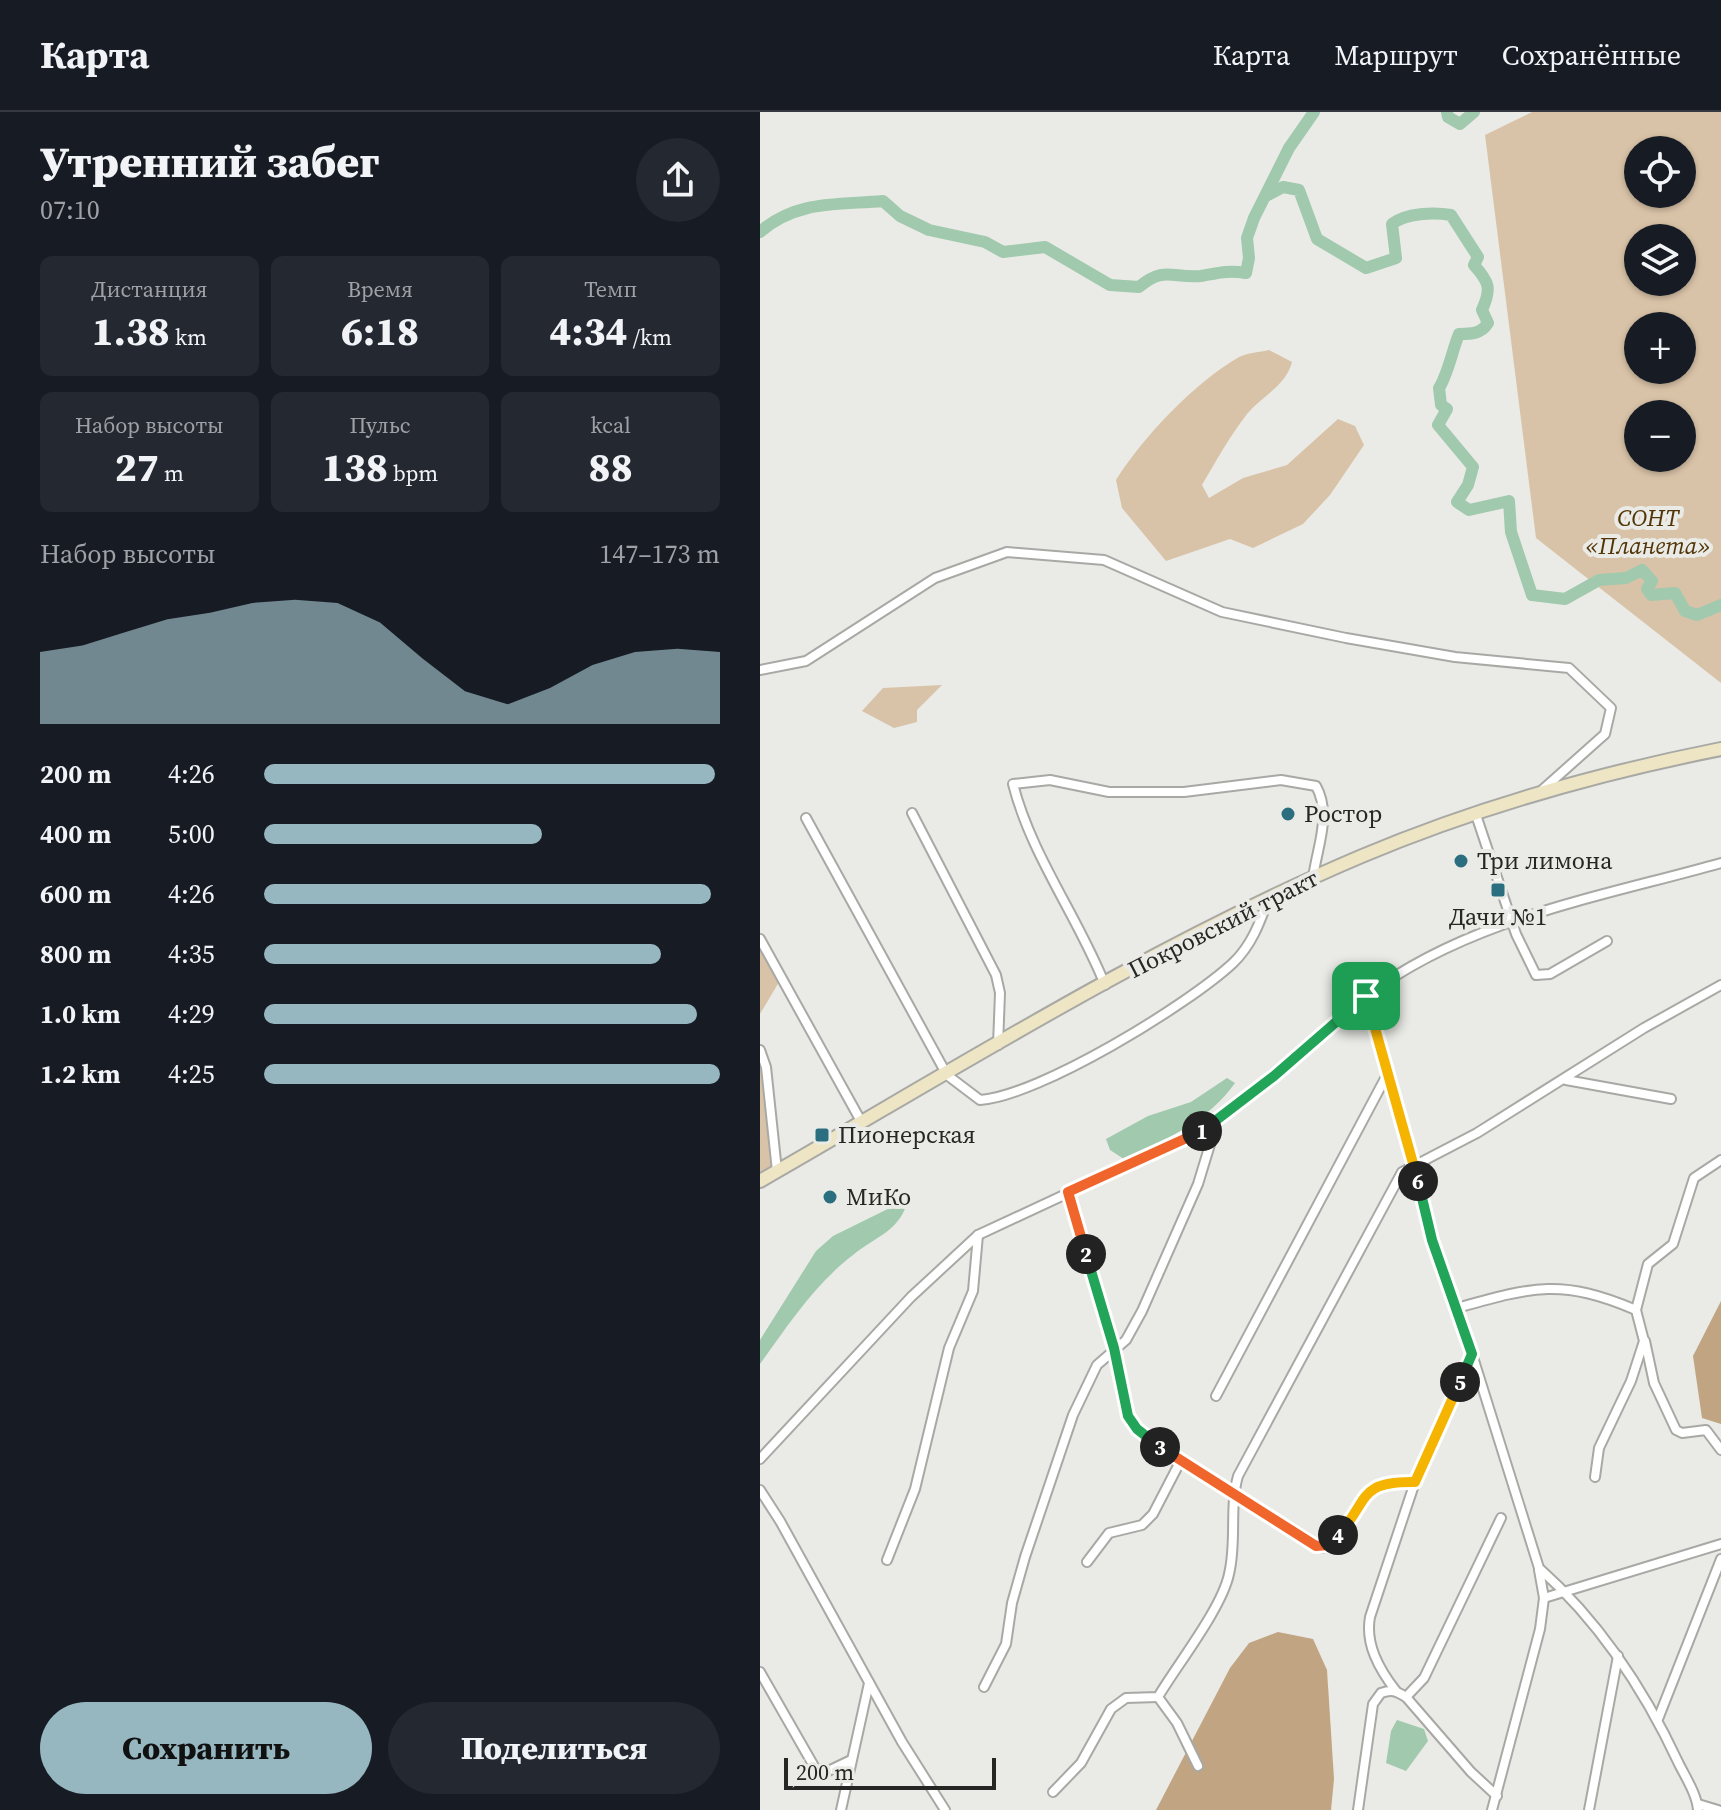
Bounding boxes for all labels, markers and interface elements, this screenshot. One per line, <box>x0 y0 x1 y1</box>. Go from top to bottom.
text: Карта <box>40 29 149 81</box>
text: Карта <box>1213 36 1290 74</box>
text: Маршрут <box>1334 36 1458 74</box>
text: Сохранённые <box>1502 36 1681 74</box>
text: Утренний забег <box>40 131 380 192</box>
map controls <box>1624 136 1696 472</box>
button: locate <box>1624 136 1696 208</box>
button: share <box>636 138 720 222</box>
text: 07:10 <box>40 192 100 228</box>
button: layers <box>1624 224 1696 296</box>
text: Дистанция <box>91 274 207 304</box>
text: Время <box>347 274 413 304</box>
text: Темп <box>584 274 637 304</box>
text: 1.38 <box>92 304 170 358</box>
text: 6:18 <box>341 304 419 358</box>
text: 4:34 <box>549 304 628 358</box>
button: + <box>1624 312 1696 384</box>
text: km <box>170 322 207 352</box>
text: /km <box>628 322 672 352</box>
button: − <box>1624 400 1696 472</box>
text: Набор высоты <box>75 410 224 440</box>
text: Пульс <box>349 410 411 440</box>
text: kcal <box>591 410 631 440</box>
text: 27 <box>115 440 159 494</box>
text: 138 <box>322 440 388 494</box>
text: 88 <box>589 440 633 494</box>
text: m <box>159 458 184 488</box>
text: bpm <box>388 458 438 488</box>
park label: СОНТ «Планета» <box>1585 501 1711 562</box>
text: Набор высоты <box>40 536 215 572</box>
text: 147–173 m <box>599 536 720 572</box>
text: 200 m <box>40 756 111 792</box>
text: 4:26 <box>168 756 215 792</box>
place label: Ростор <box>1304 797 1382 830</box>
marker: Ростор <box>1279 805 1297 823</box>
text: 400 m <box>40 816 111 852</box>
text: 5:00 <box>168 816 215 852</box>
place label: Три лимона <box>1477 844 1613 877</box>
marker: Три лимона <box>1452 852 1470 870</box>
street label: Покровский тракт <box>1122 861 1324 986</box>
text: 600 m <box>40 876 111 912</box>
text: 4:26 <box>168 876 215 912</box>
marker: Дачи №1 <box>1489 881 1507 899</box>
place label: Дачи №1 <box>1449 900 1547 933</box>
text: 800 m <box>40 936 111 972</box>
text: 4:35 <box>168 936 215 972</box>
pin <box>1332 962 1400 1030</box>
icon: arrive <box>1344 974 1388 1018</box>
text: 1.0 km <box>40 996 121 1032</box>
text: 4:29 <box>168 996 215 1032</box>
text: 1.2 km <box>40 1056 121 1092</box>
text: 4:25 <box>168 1056 215 1092</box>
pin: 1 <box>1182 1111 1222 1151</box>
text: 1 <box>1196 1116 1208 1146</box>
place label: Пионерская <box>838 1118 976 1151</box>
marker: Пионерская <box>813 1126 831 1144</box>
pin: 6 <box>1398 1161 1438 1201</box>
text: 6 <box>1412 1166 1424 1196</box>
place label: МиКо <box>846 1180 911 1213</box>
marker: МиКо <box>821 1188 839 1206</box>
pin: 2 <box>1066 1234 1106 1274</box>
text: 2 <box>1080 1239 1092 1269</box>
pin: 5 <box>1440 1362 1480 1402</box>
text: 5 <box>1454 1367 1466 1397</box>
pin: 3 <box>1140 1427 1180 1467</box>
text: 3 <box>1154 1432 1166 1462</box>
pin: 4 <box>1318 1515 1358 1555</box>
text: 4 <box>1332 1520 1344 1550</box>
button: Сохранить <box>40 1702 372 1794</box>
button: Поделиться <box>388 1702 720 1794</box>
scale bar <box>784 1754 996 1790</box>
text: 200 m <box>796 1757 854 1787</box>

